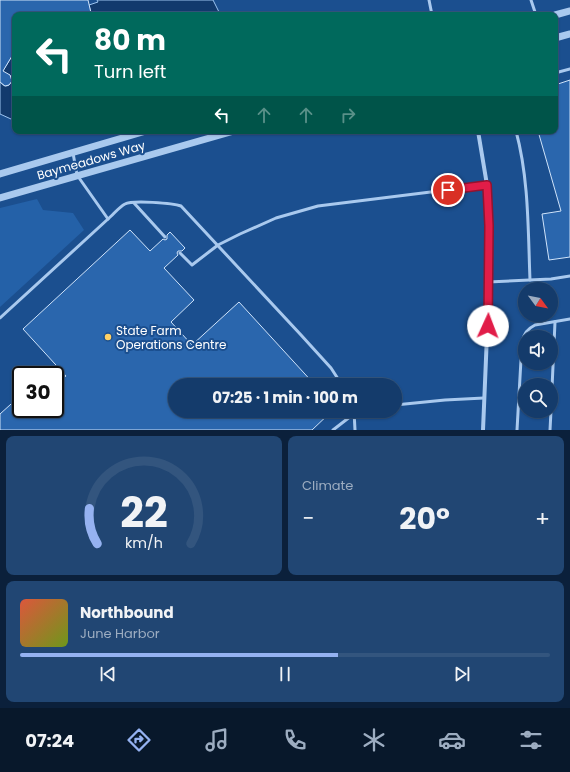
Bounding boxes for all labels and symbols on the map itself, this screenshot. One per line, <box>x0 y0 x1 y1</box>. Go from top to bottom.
street label: Baymeadows Way <box>35 136 147 184</box>
pin <box>431 173 465 207</box>
north arrow <box>518 282 558 322</box>
position arrow <box>467 305 509 347</box>
place label: State Farm Operations Centre <box>116 322 226 353</box>
marker: State Farm Operations Centre <box>103 332 113 342</box>
speed limit sign: 30 <box>12 366 64 418</box>

